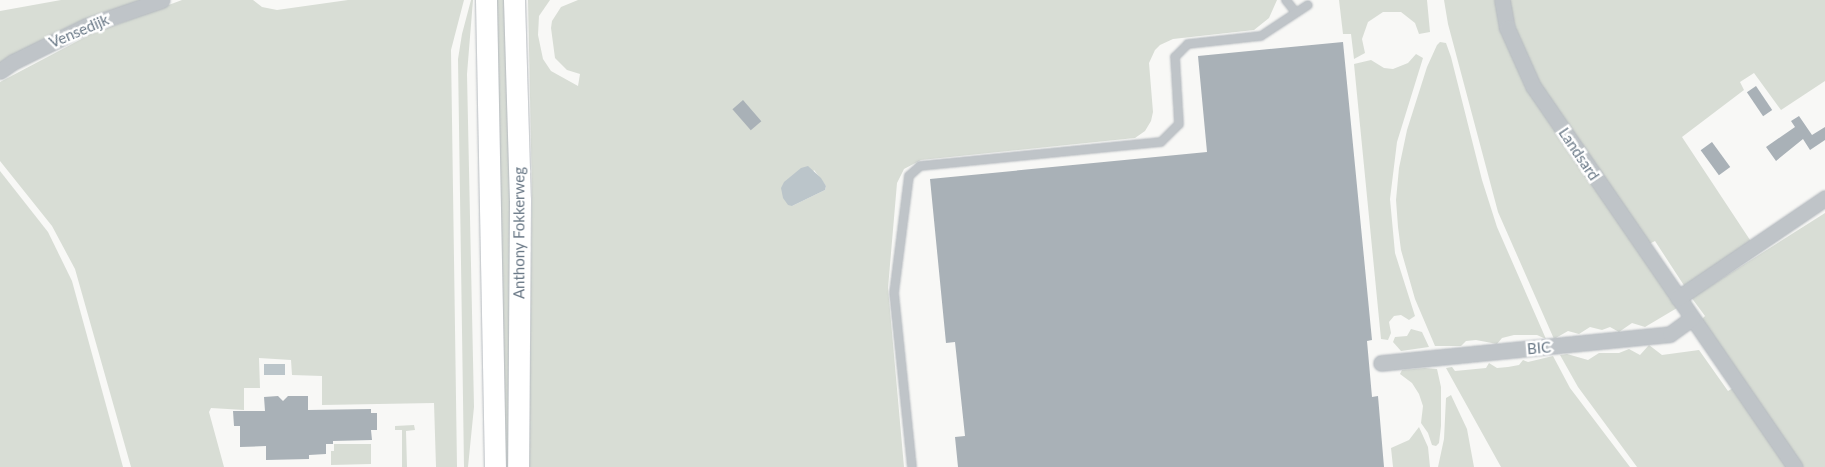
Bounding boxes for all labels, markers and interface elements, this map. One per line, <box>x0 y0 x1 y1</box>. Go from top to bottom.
street label: Vensedijk <box>47 10 111 52</box>
street label: Landsard <box>1555 124 1603 184</box>
street label: Anthony Fokkerweg <box>510 167 528 299</box>
street label: BIC <box>1526 338 1552 358</box>

